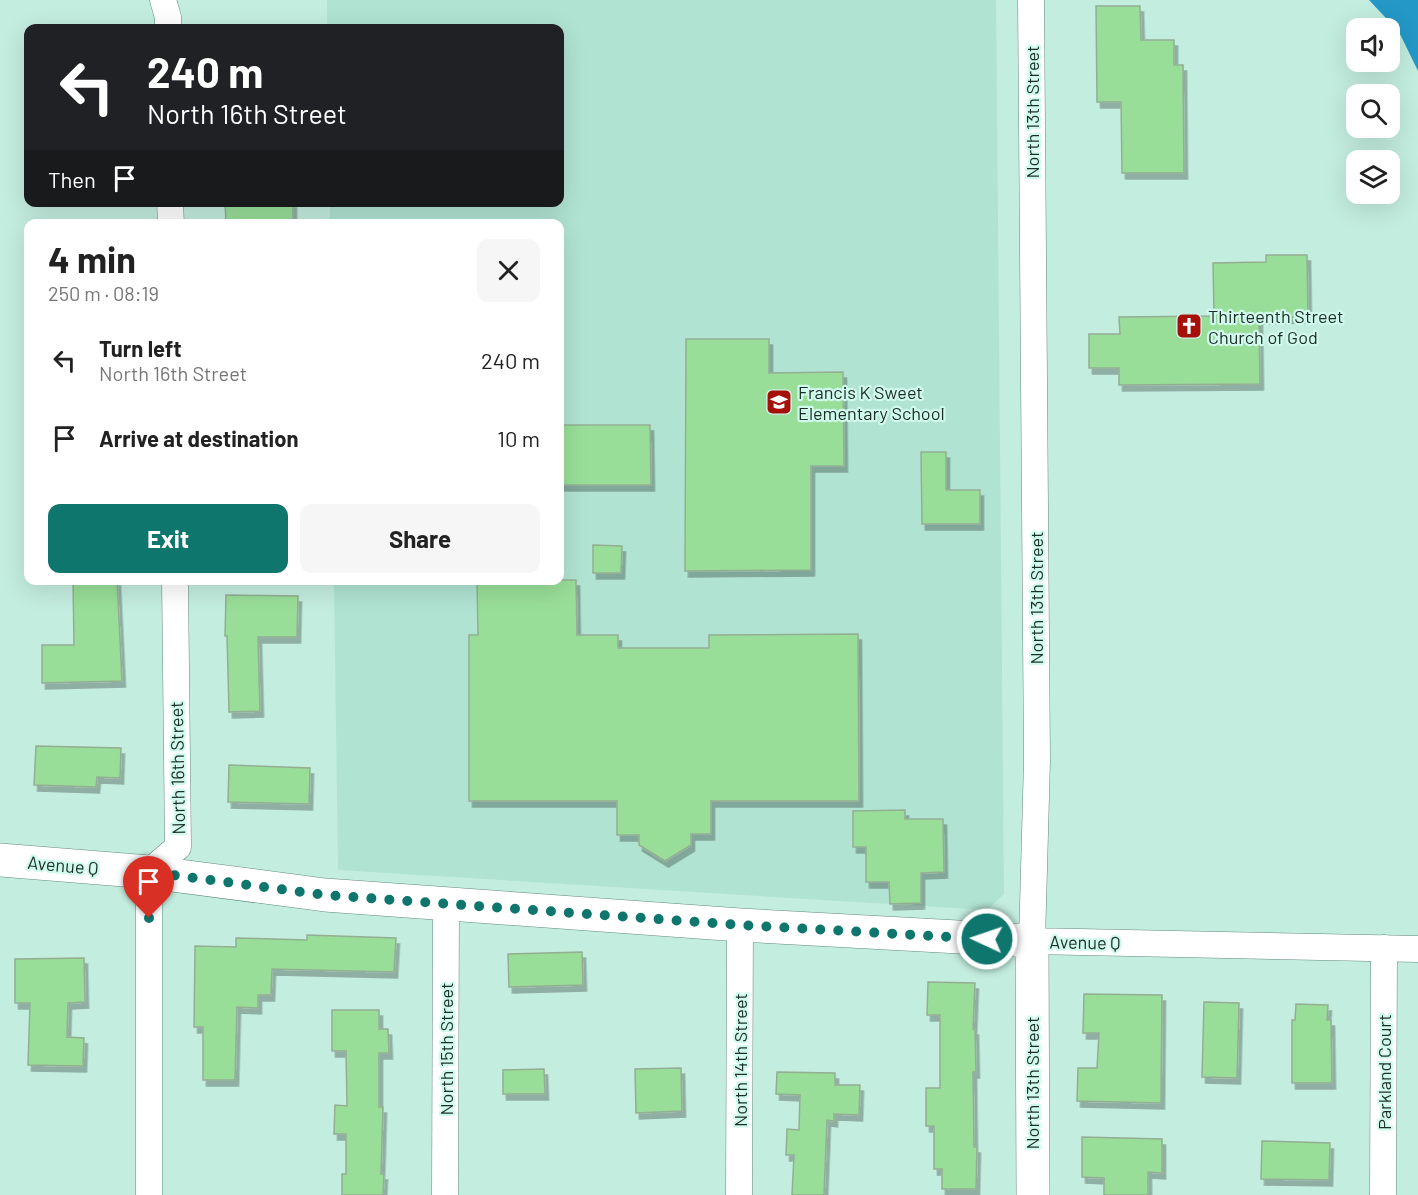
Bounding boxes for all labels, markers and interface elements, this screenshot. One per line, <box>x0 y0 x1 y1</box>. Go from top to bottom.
map controls <box>1346 18 1400 204</box>
button: sound <box>1346 18 1400 72</box>
street label: North 13th Street <box>1021 45 1043 179</box>
text: 240 m <box>147 46 263 96</box>
icon: left <box>48 48 126 126</box>
button: search <box>1346 84 1400 138</box>
text: North 16th Street <box>147 97 347 129</box>
button: layers <box>1346 150 1400 204</box>
icon: arrive <box>108 162 141 195</box>
text: Then <box>48 166 96 192</box>
text: 4 min <box>48 237 136 280</box>
button: close <box>477 239 540 302</box>
text: 250 m · 08:19 <box>48 281 159 305</box>
place label: Thirteenth Street Church of God <box>1208 305 1344 348</box>
church icon: Thirteenth Street Church of God <box>1174 311 1204 341</box>
text: Turn left <box>99 335 182 361</box>
icon: left <box>48 344 81 377</box>
text: 240 m <box>481 347 540 373</box>
text: North 16th Street <box>99 361 247 385</box>
place label: Francis K Sweet Elementary School <box>798 381 945 424</box>
school or university icon: Francis K Sweet Elementary School <box>764 387 794 417</box>
icon: arrive <box>48 422 81 455</box>
text: Arrive at destination <box>99 425 298 451</box>
text: 10 m <box>497 425 540 451</box>
button: Exit <box>48 504 288 573</box>
button: Share <box>300 504 540 573</box>
street label: North 13th Street <box>1025 531 1047 665</box>
street label: North 16th Street <box>165 701 189 835</box>
street label: Avenue Q <box>27 851 99 879</box>
pin <box>123 856 174 918</box>
icon: arrive <box>132 865 165 898</box>
position arrow <box>955 907 1019 971</box>
street label: Avenue Q <box>1049 930 1121 954</box>
street label: North 15th Street <box>435 982 457 1116</box>
street label: North 14th Street <box>729 993 751 1127</box>
street label: Parkland Court <box>1373 1014 1395 1130</box>
street label: North 13th Street <box>1021 1016 1043 1150</box>

